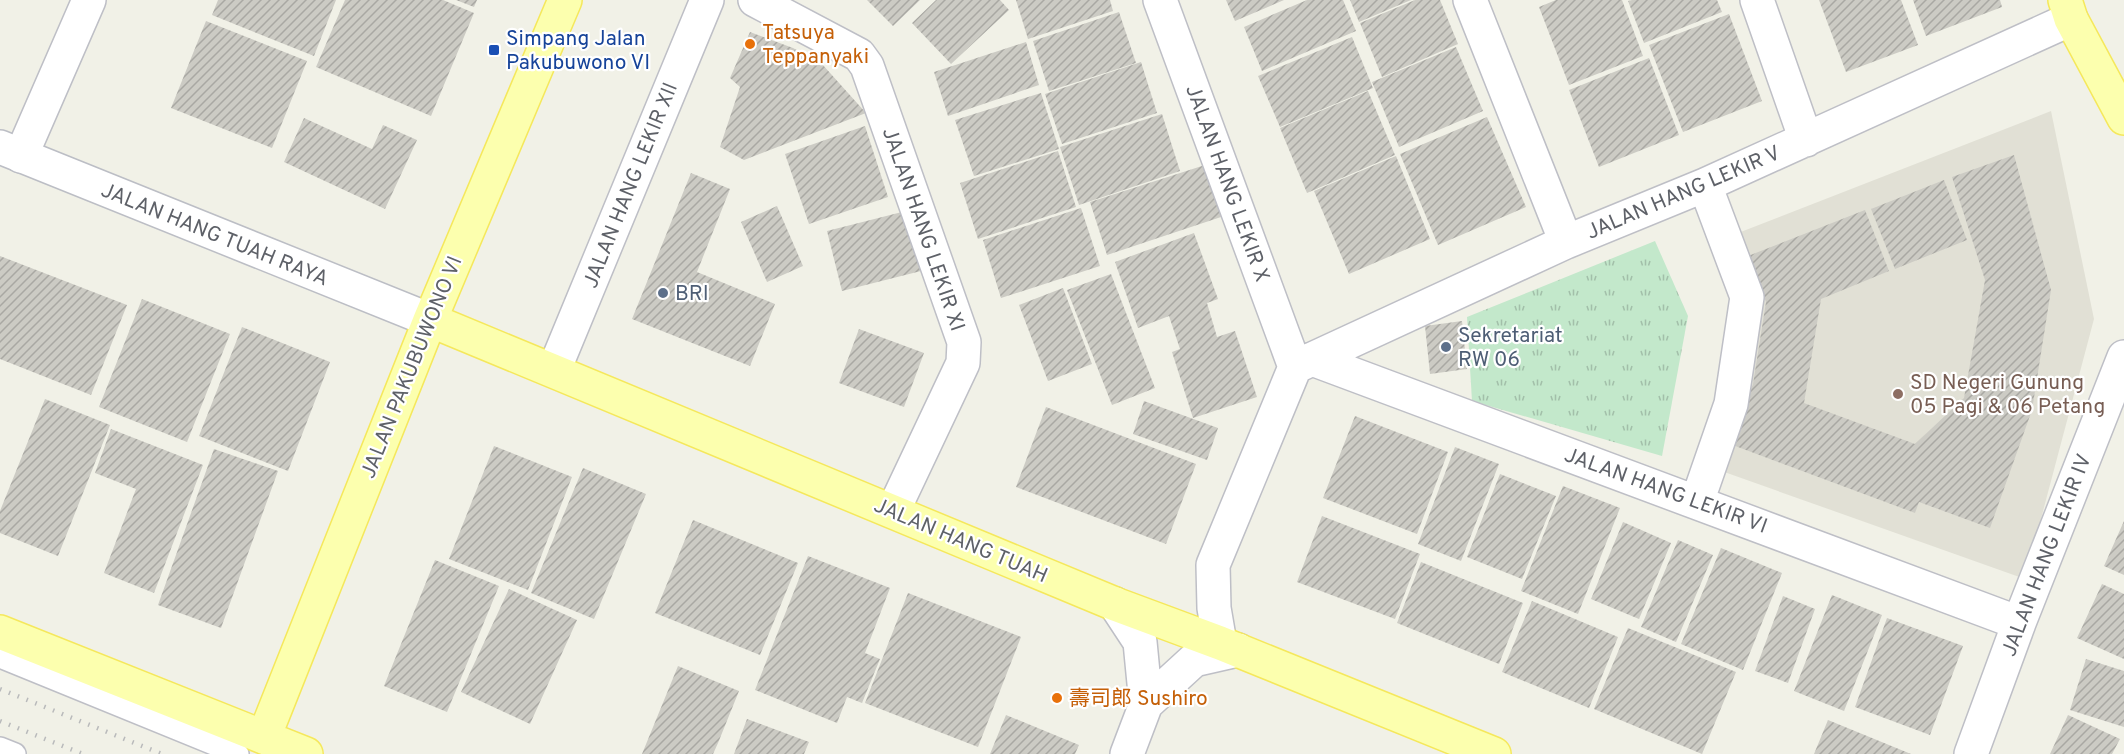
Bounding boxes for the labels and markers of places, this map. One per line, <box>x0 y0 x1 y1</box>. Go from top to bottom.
place label: Tatsuya Teppanyaki <box>762 20 869 71</box>
place label: Simpang Jalan Pakubuwono VI <box>506 26 650 77</box>
marker: Tatsuya Teppanyaki <box>743 37 757 51</box>
marker: Simpang Jalan Pakubuwono VI <box>487 43 501 57</box>
place label: BRI <box>675 281 709 308</box>
marker: BRI <box>656 286 670 300</box>
place label: Sekretariat RW 06 <box>1458 323 1563 374</box>
marker: Sekretariat RW 06 <box>1439 340 1453 354</box>
place label: SD Negeri Gunung 05 Pagi & 06 Petang <box>1910 370 2105 421</box>
marker: SD Negeri Gunung 05 Pagi & 06 Petang <box>1891 387 1905 401</box>
place label: 壽司郎 Sushiro <box>1069 686 1208 713</box>
marker: 壽司郎 Sushiro <box>1050 691 1064 705</box>

